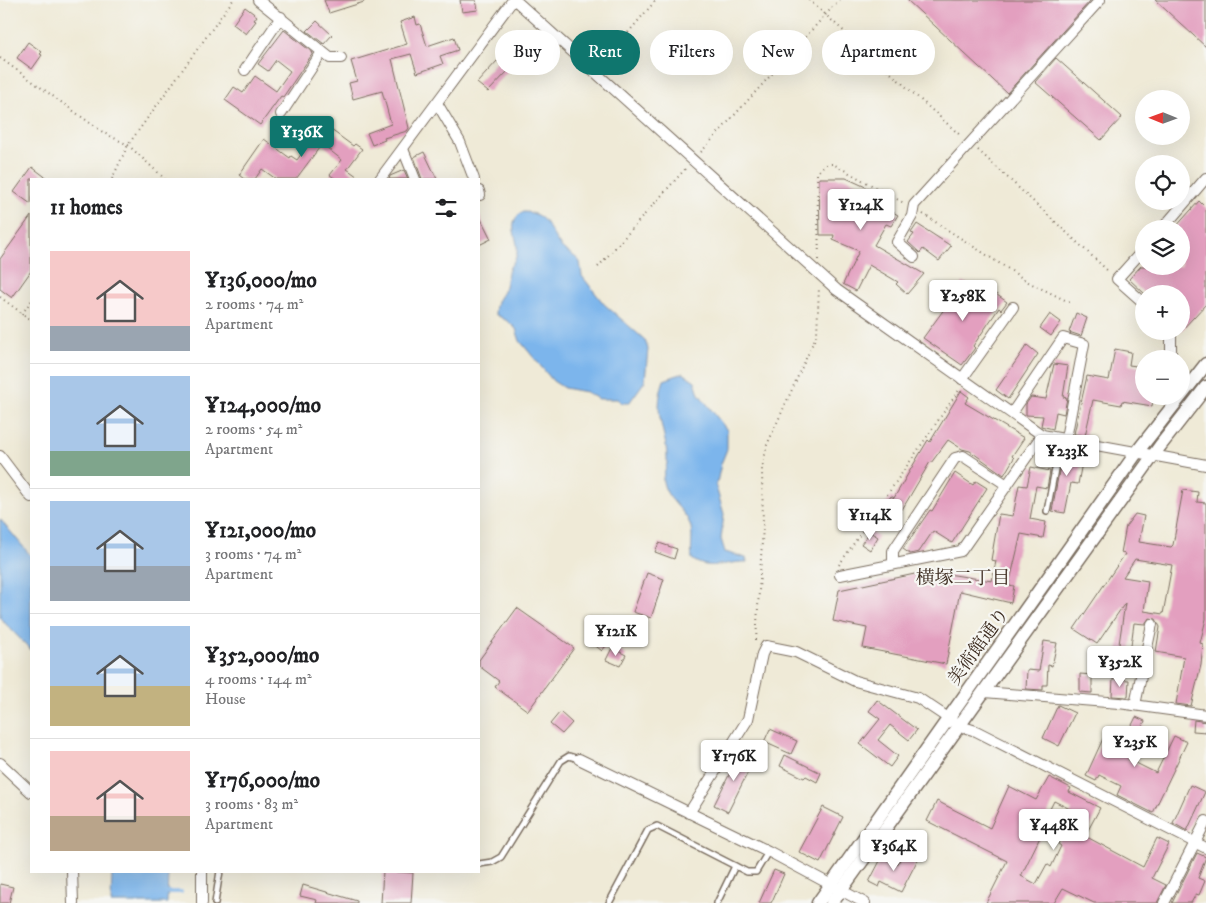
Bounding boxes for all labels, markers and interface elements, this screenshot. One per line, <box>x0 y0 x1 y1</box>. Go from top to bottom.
chip: Buy <box>495 30 560 75</box>
chip: Rent <box>570 30 640 75</box>
chip: Filters <box>650 30 733 75</box>
chip: New <box>743 30 812 75</box>
chip: Apartment <box>822 30 935 75</box>
north arrow <box>1135 90 1190 145</box>
map controls <box>1135 90 1190 405</box>
pin: ¥136K <box>267 116 337 158</box>
text: ¥136K <box>281 122 323 142</box>
button: locate <box>1135 155 1190 210</box>
pin: ¥124K <box>826 188 896 231</box>
icon: filters <box>432 194 460 222</box>
text: 11 homes <box>50 195 123 221</box>
text: ¥124K <box>839 195 883 215</box>
button: layers <box>1135 220 1190 275</box>
text: ¥136,000/mo <box>205 268 317 294</box>
icon: home <box>90 271 150 331</box>
pin: ¥258K <box>928 280 998 322</box>
button: + <box>1135 285 1190 340</box>
text: ¥258K <box>940 286 986 306</box>
text: 2 rooms · 74 m² <box>205 294 303 314</box>
text: Apartment <box>205 314 273 334</box>
button: − <box>1135 350 1190 405</box>
text: ¥124,000/mo <box>205 393 321 419</box>
icon: home <box>90 396 150 456</box>
text: 2 rooms · 54 m² <box>205 419 302 439</box>
pin: ¥233K <box>1032 434 1102 477</box>
text: Apartment <box>205 439 273 459</box>
text: ¥233K <box>1046 441 1088 461</box>
pin: ¥114K <box>835 498 905 541</box>
text: ¥114K <box>849 505 891 525</box>
text: ¥121,000/mo <box>205 518 316 544</box>
icon: home <box>90 521 150 581</box>
text: 3 rooms · 74 m² <box>205 544 302 564</box>
text: Apartment <box>205 564 273 584</box>
district label: 横塚二丁目 <box>915 567 1011 590</box>
street label: 美術館通り <box>943 604 1014 689</box>
pin: ¥121K <box>581 614 651 657</box>
text: ¥121K <box>595 621 637 641</box>
text: ¥352,000/mo <box>205 643 319 669</box>
icon: home <box>90 646 150 706</box>
pin: ¥352K <box>1085 646 1155 688</box>
text: ¥352K <box>1098 652 1142 672</box>
text: 4 rooms · 144 m² <box>205 669 312 689</box>
text: House <box>205 689 246 709</box>
pin: ¥235K <box>1100 726 1170 768</box>
text: ¥235K <box>1113 732 1157 752</box>
pin: ¥176K <box>699 740 769 782</box>
text: ¥176K <box>712 746 756 766</box>
text: ¥176,000/mo <box>205 768 320 794</box>
icon: home <box>90 771 150 831</box>
text: 3 rooms · 83 m² <box>205 794 298 814</box>
pin: ¥448K <box>1019 808 1089 851</box>
text: Apartment <box>205 814 273 834</box>
text: ¥448K <box>1030 815 1078 835</box>
pin: ¥364K <box>859 830 929 872</box>
text: ¥364K <box>871 836 917 856</box>

